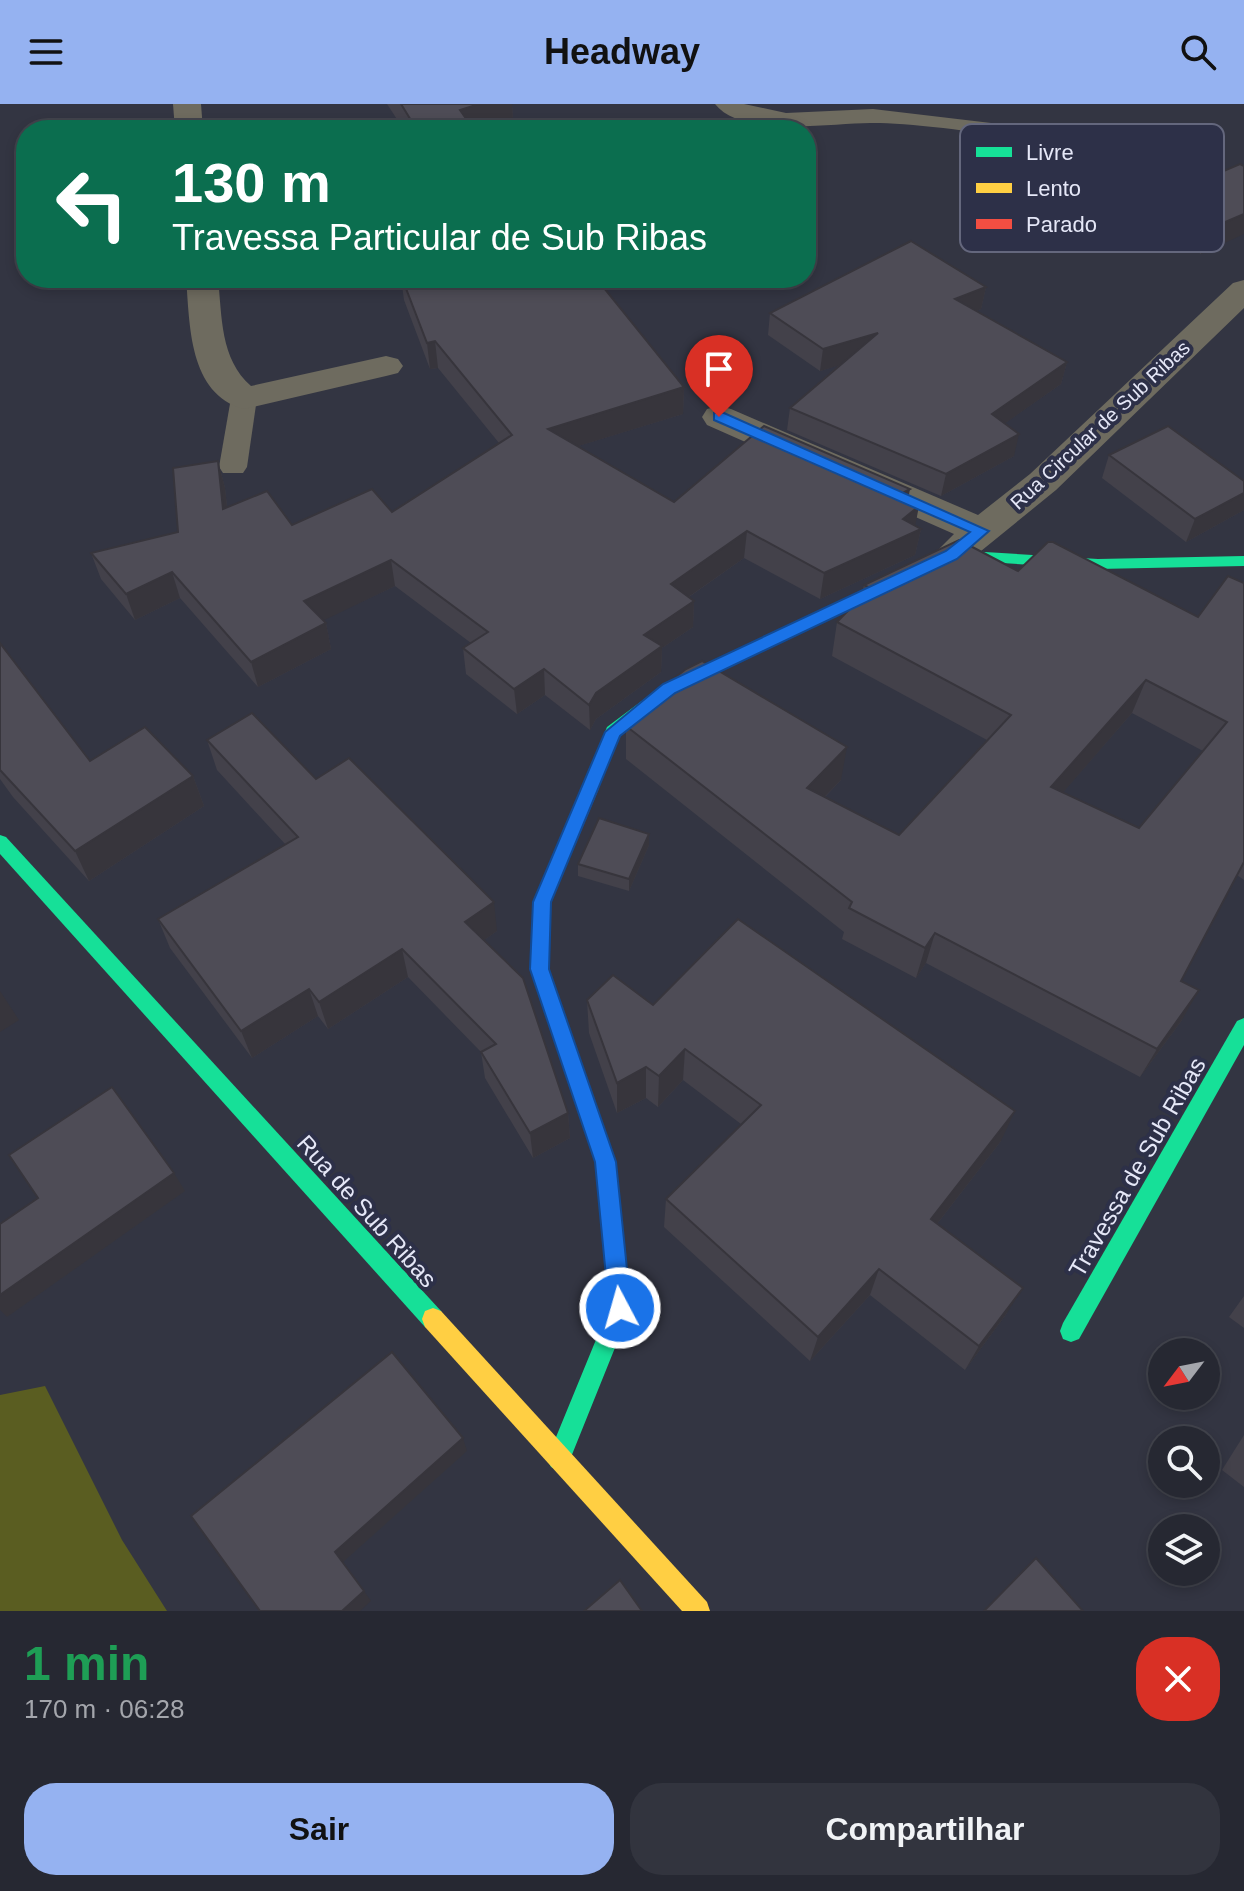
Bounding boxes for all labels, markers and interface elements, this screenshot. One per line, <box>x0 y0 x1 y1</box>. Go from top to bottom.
icon: menu <box>24 30 68 74</box>
icon: search <box>1176 30 1220 74</box>
text: Headway <box>544 31 700 72</box>
legend <box>960 124 1224 252</box>
text: Livre <box>1026 140 1074 165</box>
text: 130 m <box>172 151 331 214</box>
icon: left <box>40 152 144 256</box>
text: Lento <box>1026 176 1081 201</box>
text: Parado <box>1026 212 1097 237</box>
text: Travessa Particular de Sub Ribas <box>172 217 707 258</box>
pin <box>685 335 753 417</box>
street label: Rua Circular de Sub Ribas <box>1006 336 1194 514</box>
icon: arrive <box>697 347 741 391</box>
street label: Travessa de Sub Ribas <box>1063 1053 1211 1281</box>
street label: Rua de Sub Ribas <box>292 1130 442 1292</box>
position arrow <box>578 1266 662 1350</box>
north arrow <box>1148 1338 1220 1410</box>
map controls <box>1148 1338 1220 1586</box>
button: search <box>1148 1426 1220 1498</box>
button: layers <box>1148 1514 1220 1586</box>
text: 1 min <box>24 1637 149 1690</box>
button: close <box>1136 1637 1220 1721</box>
text: 170 m · 06:28 <box>24 1694 184 1724</box>
button: Sair <box>24 1783 614 1875</box>
button: Compartilhar <box>630 1783 1220 1875</box>

